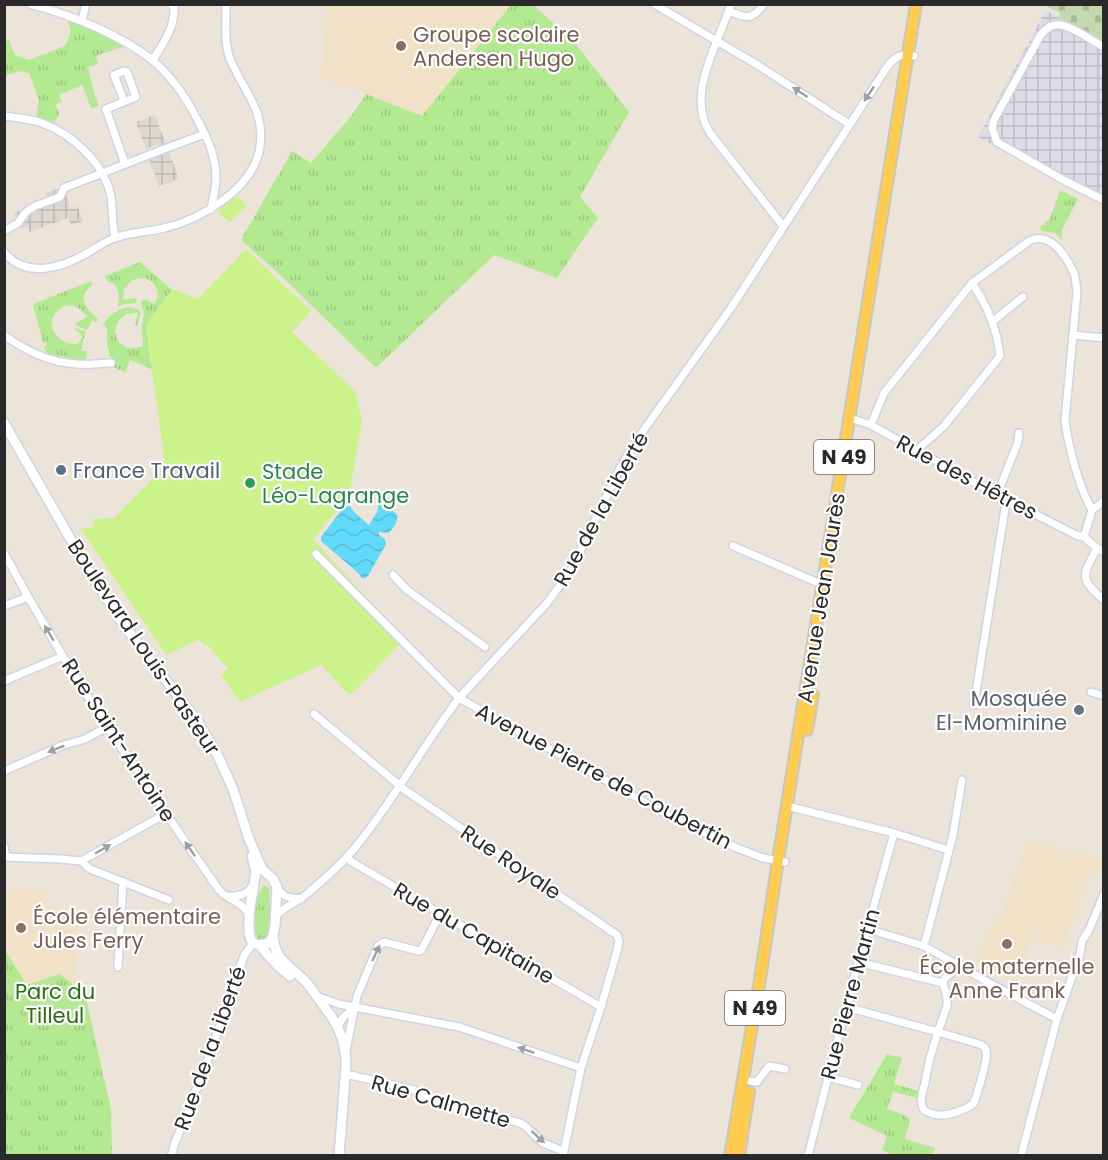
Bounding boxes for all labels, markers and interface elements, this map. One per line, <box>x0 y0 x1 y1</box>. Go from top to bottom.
place label: Groupe scolaire Andersen Hugo <box>413 20 579 73</box>
marker: Groupe scolaire Andersen Hugo <box>394 39 408 53</box>
one-way arrow <box>863 86 875 102</box>
one-way arrow <box>792 87 808 98</box>
street label: Rue de la Liberté <box>546 427 656 591</box>
street label: Rue des Hêtres <box>891 428 1043 526</box>
road number: N 49 <box>814 440 874 474</box>
place label: France Travail <box>73 456 220 485</box>
place label: Stade Léo-Lagrange <box>262 457 409 510</box>
marker: France Travail <box>54 463 68 477</box>
marker: Stade Léo-Lagrange <box>243 476 257 490</box>
street label: Avenue Jean Jaurès <box>790 491 852 705</box>
street label: Boulevard Louis-Pasteur <box>61 533 227 761</box>
one-way arrow <box>44 625 55 641</box>
street label: Rue Saint-Antoine <box>55 653 183 827</box>
place label: Mosquée El-Mominine <box>936 684 1067 737</box>
street label: Avenue Pierre de Coubertin <box>471 696 737 856</box>
marker: Mosquée El-Mominine <box>1072 703 1086 717</box>
one-way arrow <box>47 745 65 754</box>
street label: Rue Royale <box>455 818 567 906</box>
one-way arrow <box>185 841 196 857</box>
one-way arrow <box>95 844 112 854</box>
street label: Rue du Capitaine <box>388 875 560 991</box>
place label: École élémentaire Jules Ferry <box>33 902 221 955</box>
street label: Rue Pierre Martin <box>813 905 887 1083</box>
marker: École élémentaire Jules Ferry <box>14 921 28 935</box>
marker: École maternelle Anne Frank <box>1000 937 1014 951</box>
one-way arrow <box>372 944 381 961</box>
place label: École maternelle Anne Frank <box>920 952 1094 1005</box>
street label: Rue de la Liberté <box>167 962 253 1134</box>
park label: Parc du Tilleul <box>15 977 95 1030</box>
road number: N 49 <box>725 991 785 1025</box>
one-way arrow <box>517 1044 535 1054</box>
street label: Rue Calmette <box>368 1067 514 1135</box>
one-way arrow <box>530 1131 545 1144</box>

